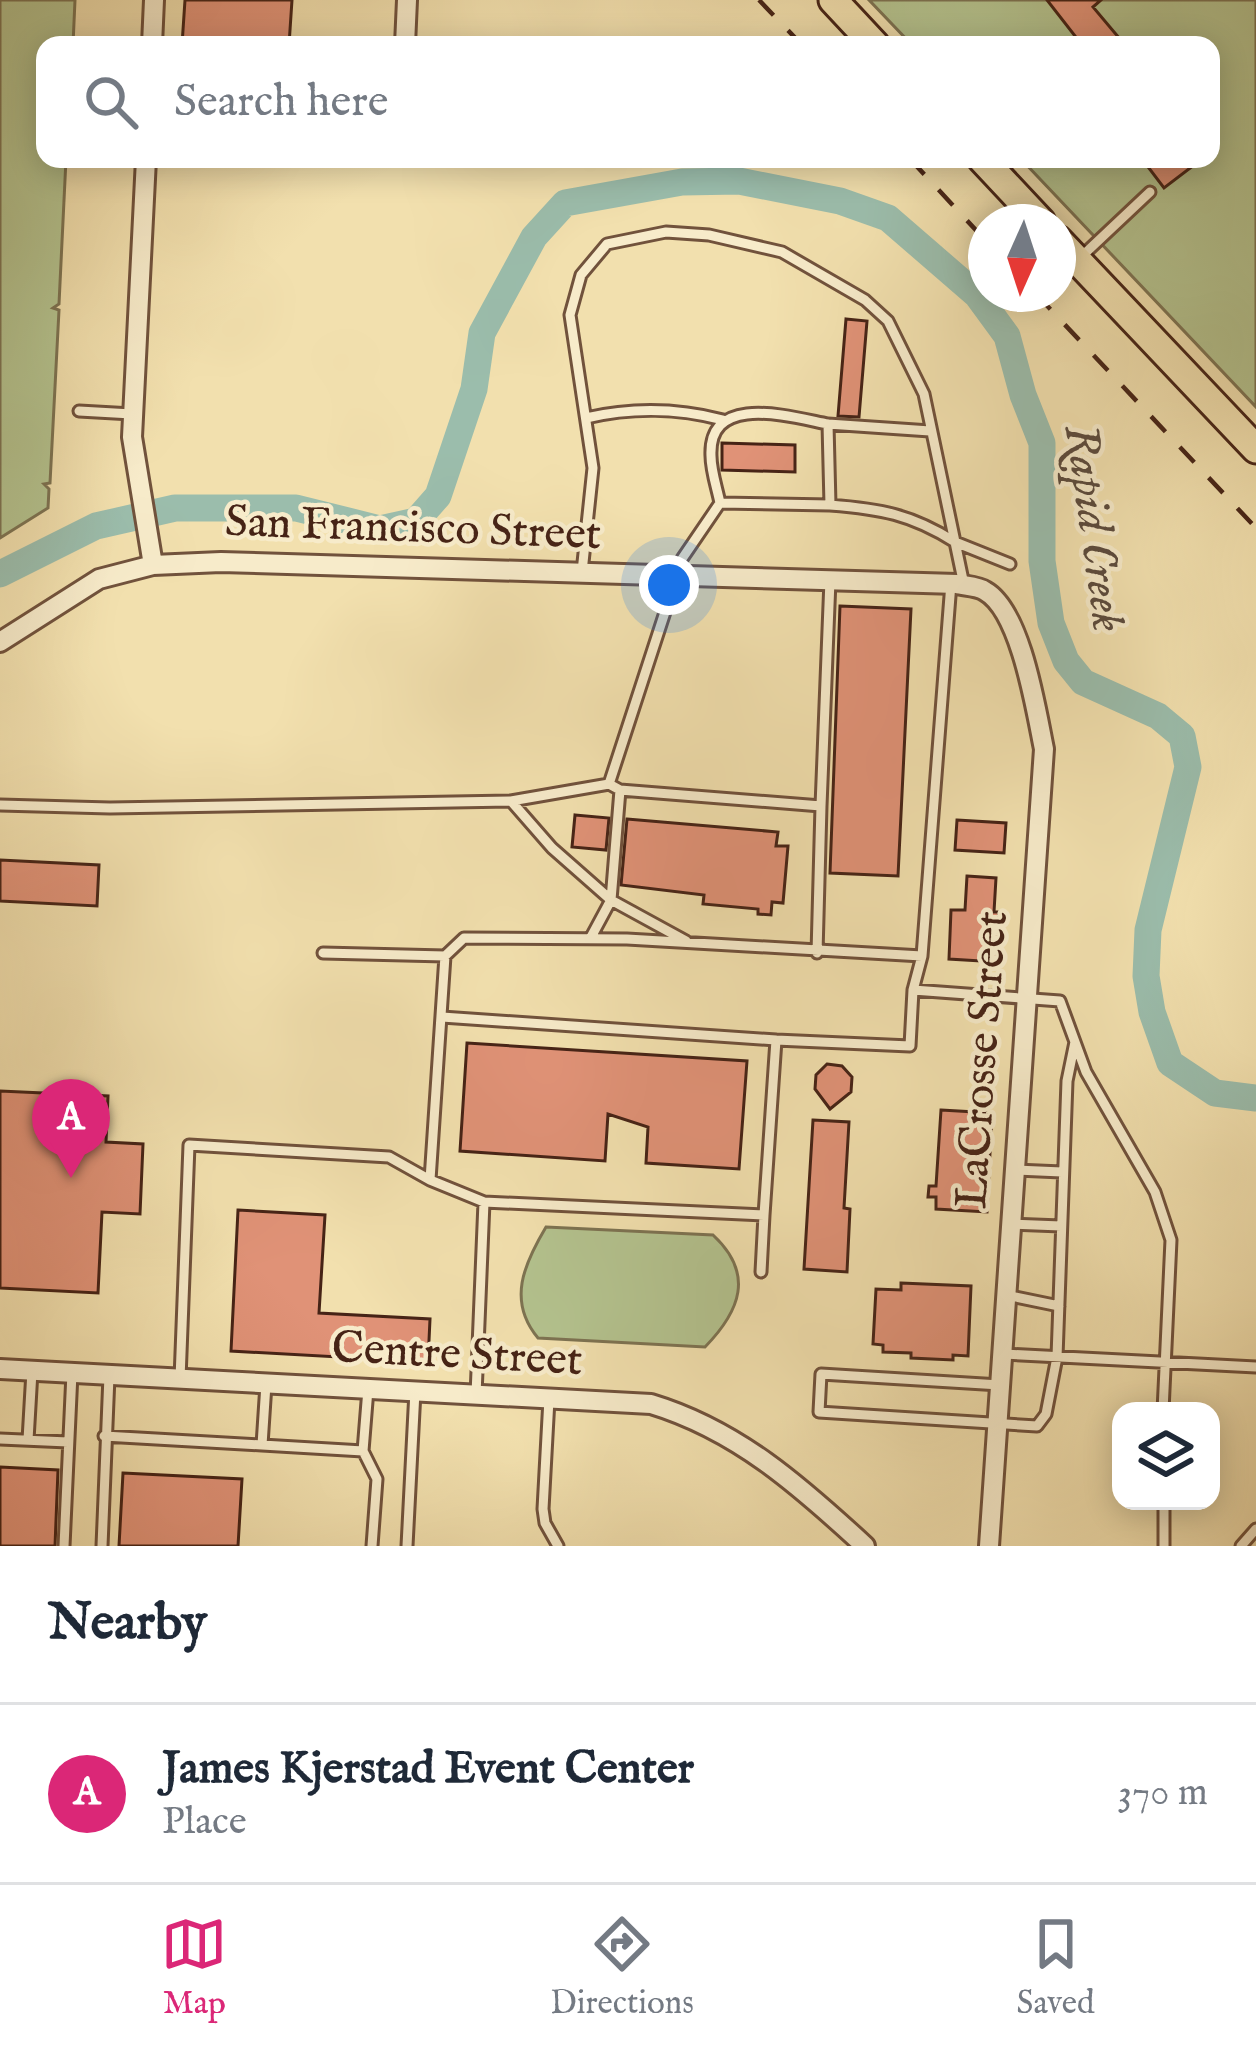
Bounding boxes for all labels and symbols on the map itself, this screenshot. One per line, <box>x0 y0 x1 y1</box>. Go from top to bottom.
north arrow <box>968 204 1076 312</box>
water label: Rapid Creek <box>1049 420 1137 636</box>
street label: San Francisco Street <box>224 494 602 564</box>
your location <box>639 555 699 615</box>
street label: LaCrosse Street <box>944 909 1022 1211</box>
pin: A <box>32 1079 110 1178</box>
street label: Centre Street <box>330 1320 584 1390</box>

